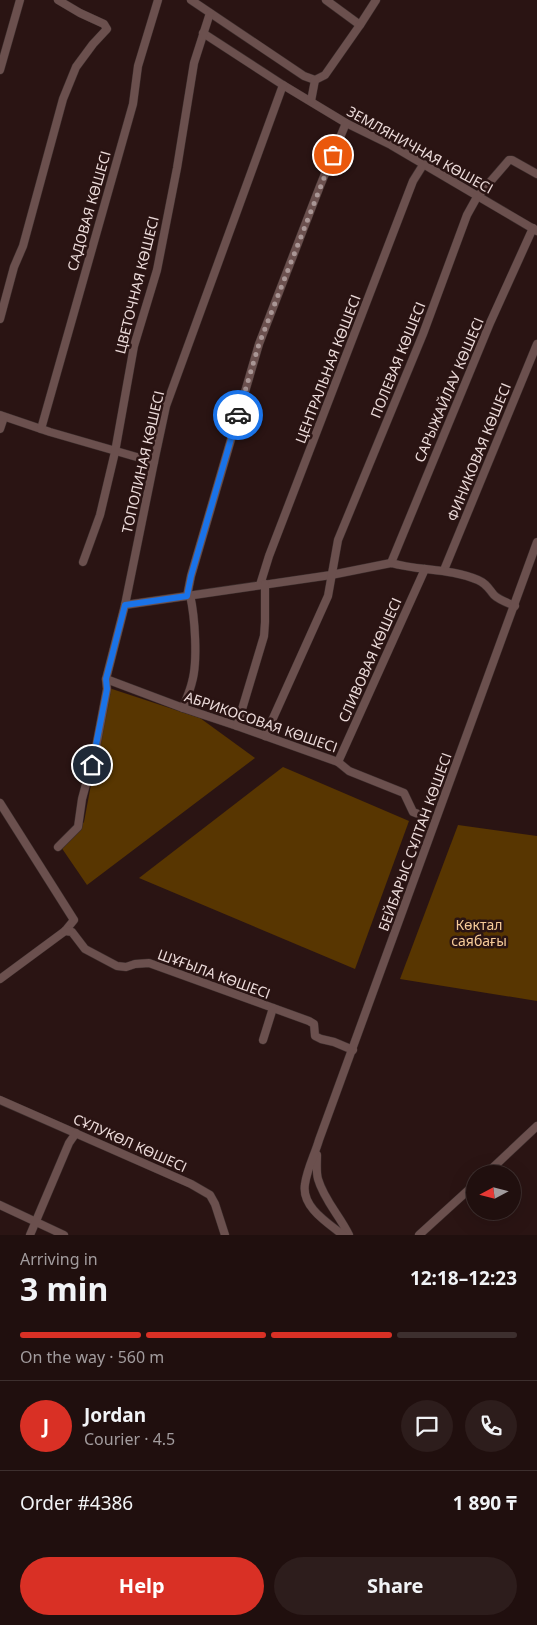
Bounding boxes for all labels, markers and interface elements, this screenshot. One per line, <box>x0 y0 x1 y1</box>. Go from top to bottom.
street label: ЗЕМЛЯНИЧНАЯ КӨШЕСІ <box>344 101 497 198</box>
pin <box>312 134 354 176</box>
icon: bag <box>319 141 347 169</box>
street label: САДОВАЯ КӨШЕСІ <box>62 149 115 273</box>
street label: ЦВЕТОЧНАЯ КӨШЕСІ <box>110 214 163 356</box>
street label: ЦЕНТРАЛЬНАЯ КӨШЕСІ <box>290 292 365 446</box>
street label: ПОЛЕВАЯ КӨШЕСІ <box>366 299 429 421</box>
street label: САРЫЖАЙЛАУ КӨШЕСІ <box>409 314 488 465</box>
street label: ФИНИКОВАЯ КӨШЕСІ <box>442 380 515 524</box>
street label: ТОПОЛИНАЯ КӨШЕСІ <box>117 389 168 535</box>
courier <box>213 390 263 440</box>
icon: car <box>224 401 252 429</box>
street label: СЛИВОВАЯ КӨШЕСІ <box>334 595 406 725</box>
street label: АБРИКОСОВАЯ КӨШЕСІ <box>182 686 340 757</box>
pin <box>71 744 113 786</box>
street label: БЕЙБАРЫС СҰЛТАН КӨШЕСІ <box>373 750 456 934</box>
icon: home <box>78 751 106 779</box>
park label: Көктал саябағы <box>451 915 507 950</box>
street label: ШҰҒЫЛА КӨШЕСІ <box>155 944 273 1003</box>
street label: СҰЛУКӨЛ КӨШЕСІ <box>70 1109 190 1176</box>
north arrow <box>466 1165 521 1220</box>
map controls <box>466 1165 521 1220</box>
text: Arriving in <box>20 1248 98 1270</box>
text: 12:18–12:23 <box>410 1265 517 1291</box>
text: 3 min <box>20 1267 108 1310</box>
text: On the way · 560 m <box>20 1346 164 1368</box>
button: chat <box>401 1400 453 1452</box>
button: phone <box>465 1400 517 1452</box>
text: Jordan <box>84 1402 146 1428</box>
text: J <box>43 1413 49 1439</box>
text: Courier · 4.5 <box>84 1428 175 1450</box>
text: Order #4386 <box>20 1490 133 1516</box>
text: 1 890 ₸ <box>453 1490 517 1516</box>
button: Help <box>20 1557 264 1615</box>
button: Share <box>274 1557 517 1615</box>

